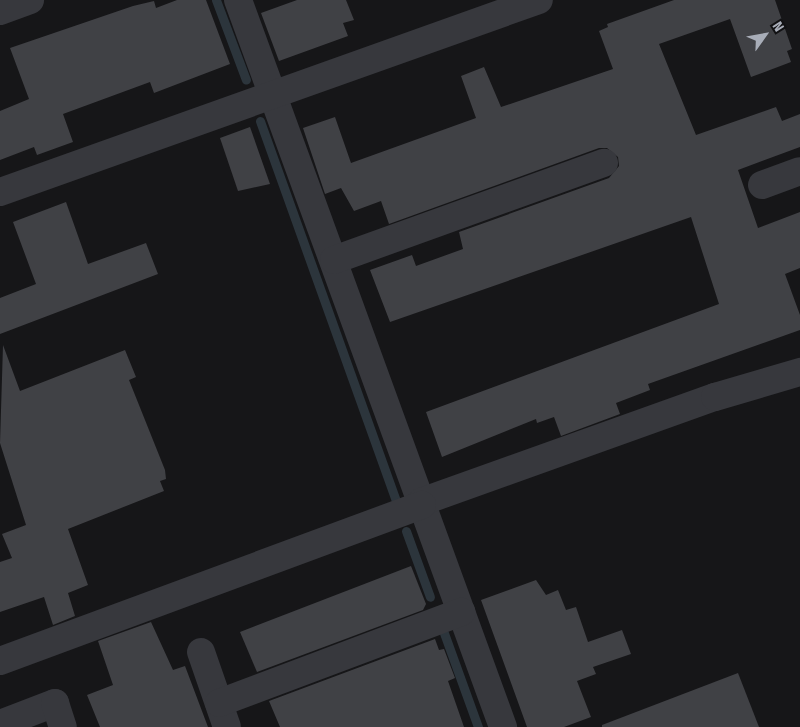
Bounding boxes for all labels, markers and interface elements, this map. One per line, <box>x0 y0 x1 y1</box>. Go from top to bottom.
north arrow <box>740 10 790 60</box>
text: N <box>769 19 788 35</box>

